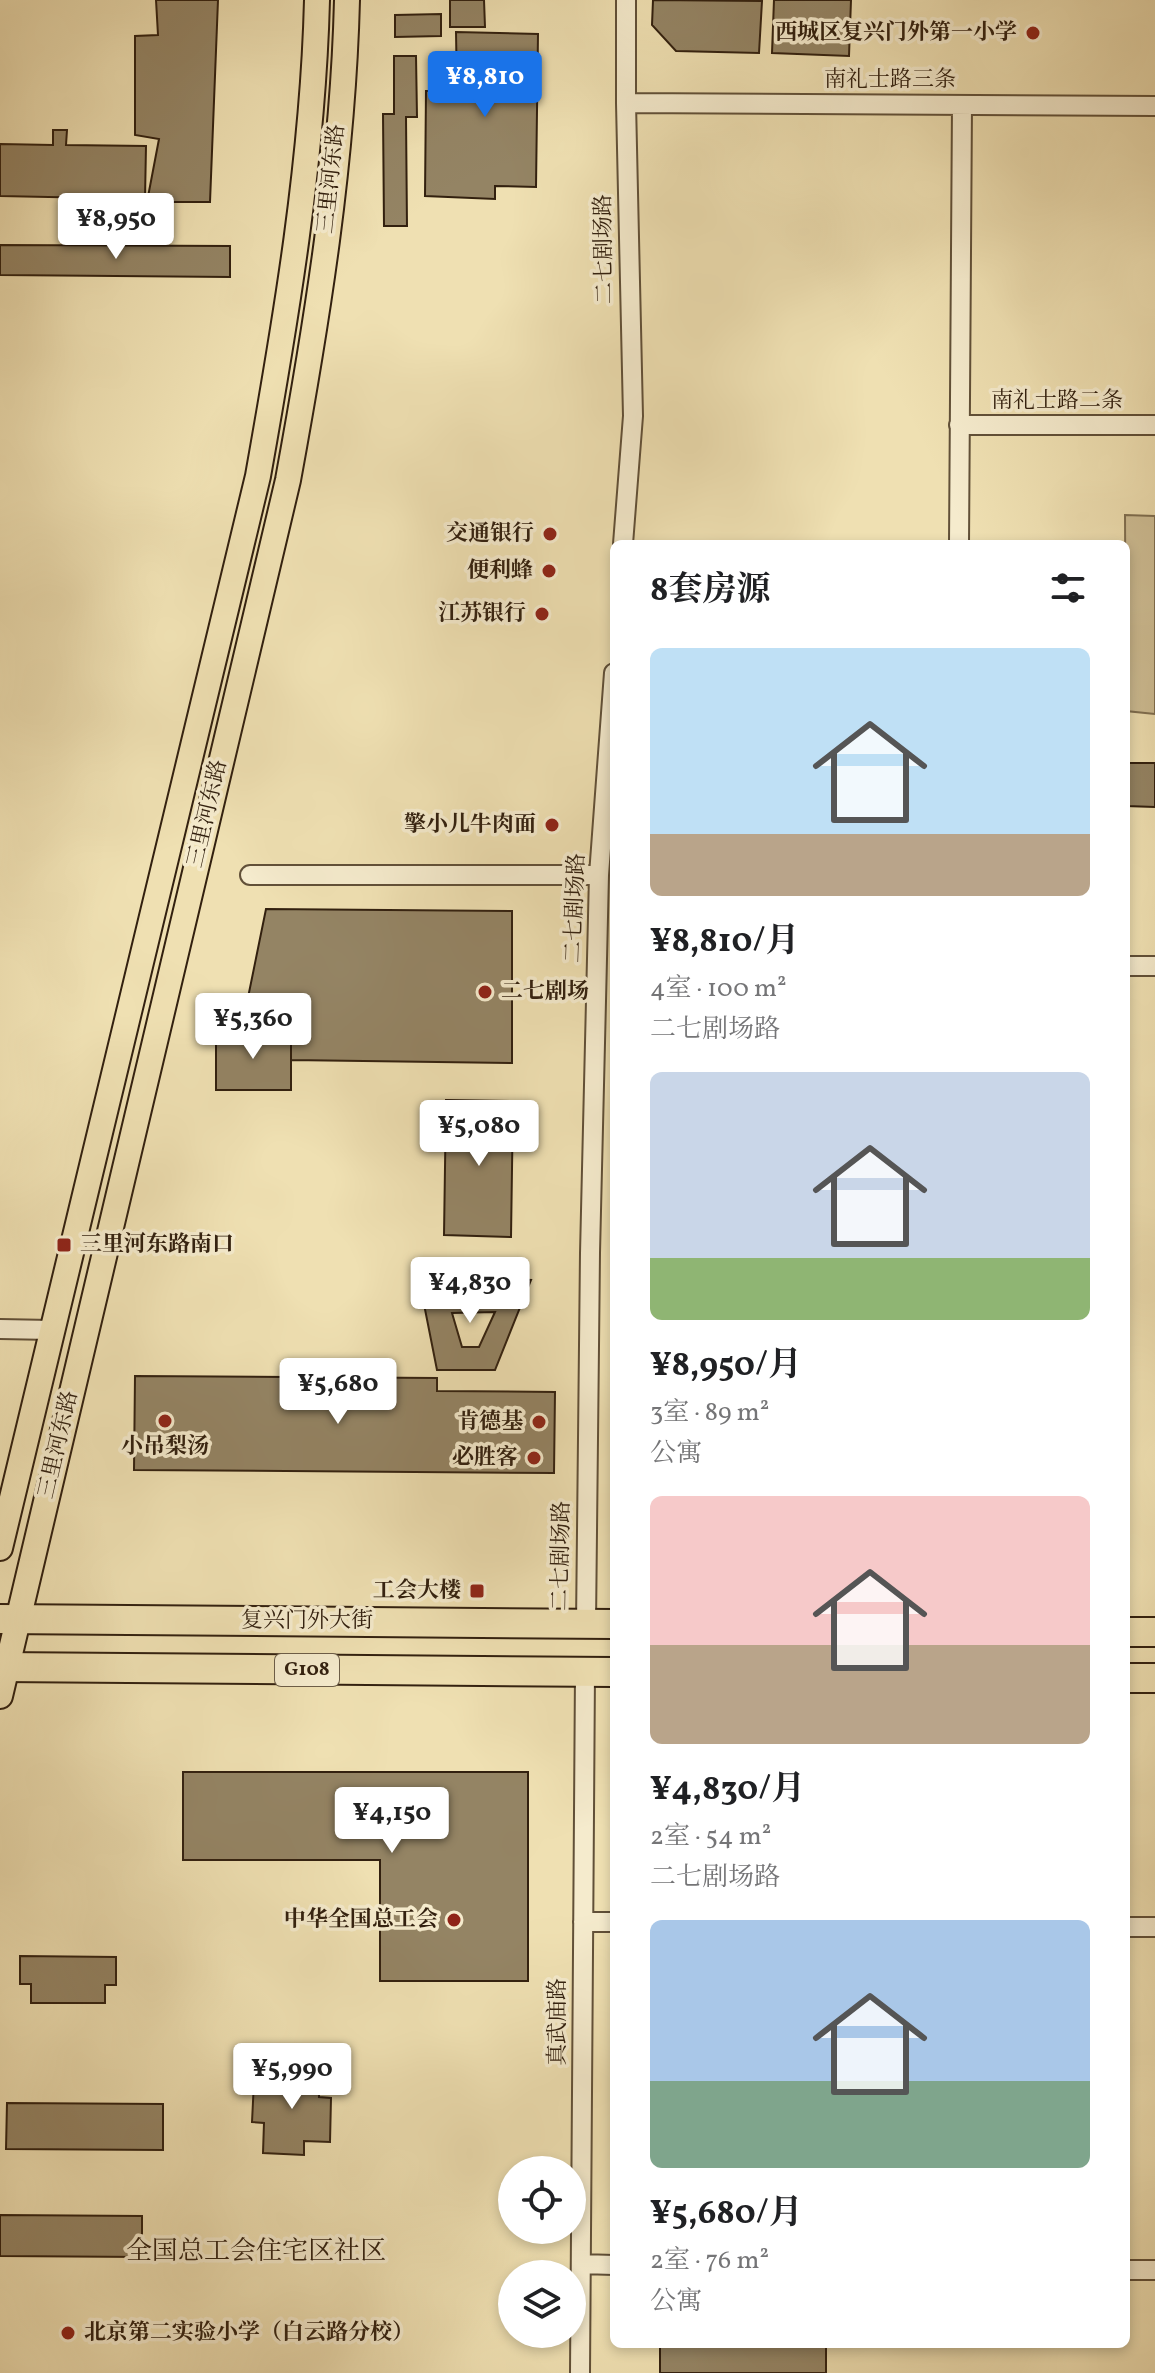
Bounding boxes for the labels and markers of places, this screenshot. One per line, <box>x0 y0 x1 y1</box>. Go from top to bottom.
place label: 西城区复兴门外第一小学 <box>775 18 1017 49</box>
marker: 西城区复兴门外第一小学 <box>1024 24 1042 42</box>
pin: ¥8,810 <box>420 51 550 119</box>
pin: ¥8,950 <box>51 193 181 261</box>
place label: 交通银行 <box>446 519 534 550</box>
marker: 交通银行 <box>541 525 559 543</box>
place label: 便利蜂 <box>467 556 533 587</box>
marker: 便利蜂 <box>540 562 558 580</box>
place label: 江苏银行 <box>438 599 526 630</box>
marker: 江苏银行 <box>533 605 551 623</box>
place label: 擎小儿牛肉面 <box>404 810 536 841</box>
marker: 擎小儿牛肉面 <box>543 816 561 834</box>
place label: 二七剧场 <box>501 977 589 1008</box>
marker: 二七剧场 <box>476 983 494 1001</box>
pin: ¥5,360 <box>188 993 318 1061</box>
pin: ¥5,080 <box>414 1100 544 1168</box>
place label: 三里河东路南口 <box>80 1230 234 1261</box>
marker: 三里河东路南口 <box>55 1236 73 1254</box>
pin: ¥4,830 <box>405 1257 535 1325</box>
pin: ¥5,680 <box>273 1358 403 1426</box>
place label: 肯德基 <box>457 1407 523 1438</box>
marker: 小吊梨汤 <box>156 1412 174 1430</box>
marker: 肯德基 <box>530 1413 548 1431</box>
place label: 小吊梨汤 <box>121 1432 209 1463</box>
place label: 必胜客 <box>452 1443 518 1474</box>
marker: 必胜客 <box>525 1449 543 1467</box>
place label: 工会大楼 <box>373 1576 461 1607</box>
marker: 工会大楼 <box>468 1582 486 1600</box>
pin: ¥4,150 <box>327 1787 457 1855</box>
place label: 中华全国总工会 <box>284 1905 438 1936</box>
marker: 中华全国总工会 <box>445 1911 463 1929</box>
pin: ¥5,990 <box>227 2043 357 2111</box>
place label: 北京第二实验小学（白云路分校） <box>84 2318 414 2349</box>
marker: 北京第二实验小学（白云路分校） <box>59 2324 77 2342</box>

